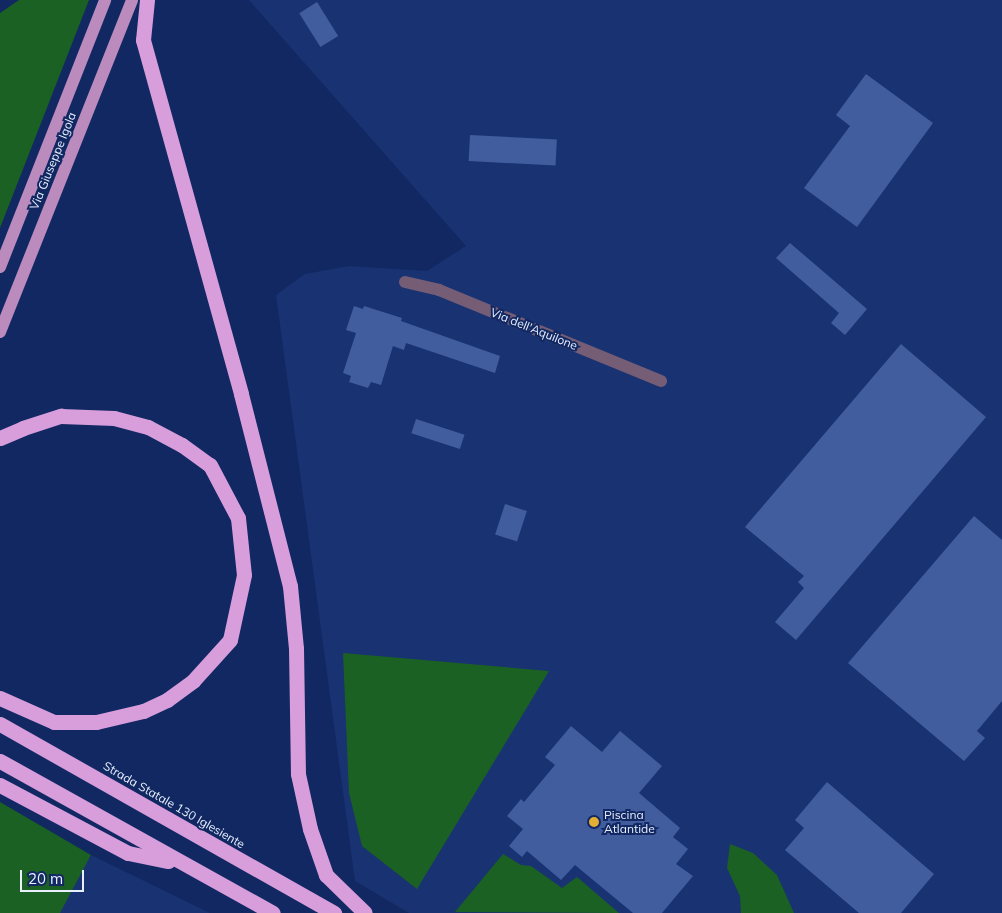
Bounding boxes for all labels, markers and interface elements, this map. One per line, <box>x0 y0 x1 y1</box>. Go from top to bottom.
street label: Via Giuseppe Igola <box>27 110 79 212</box>
street label: Via dell'Aquilone <box>488 305 580 353</box>
street label: Strada Statale 130 Iglesiente <box>101 759 247 851</box>
place label: Piscina Atlantide <box>604 808 655 836</box>
marker: Piscina Atlantide <box>588 816 600 828</box>
scale bar <box>22 860 86 892</box>
text: 20 m <box>28 869 63 888</box>

